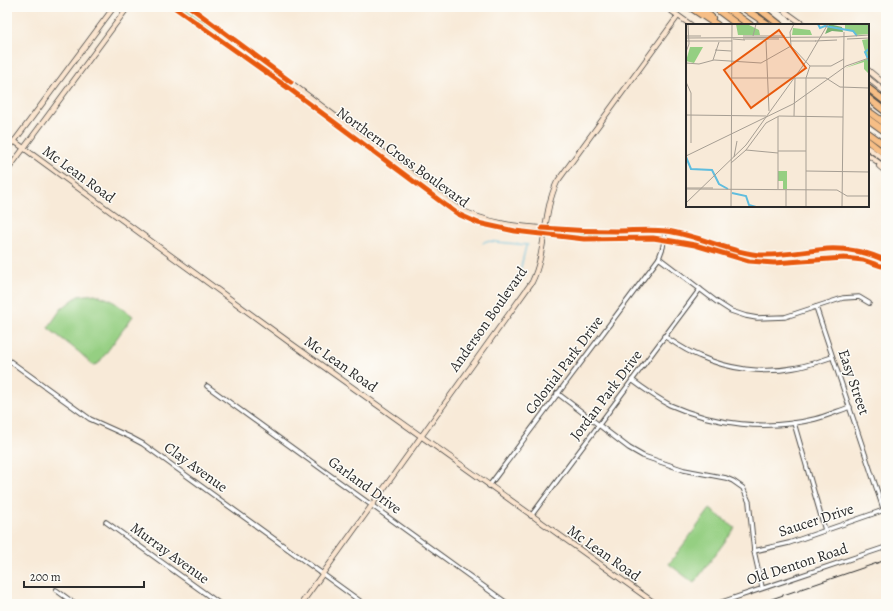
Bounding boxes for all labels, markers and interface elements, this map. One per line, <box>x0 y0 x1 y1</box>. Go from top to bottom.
inset map <box>686 24 869 207</box>
street label: Northern Cross Boulevard <box>333 102 474 212</box>
street label: Mc Lean Road <box>39 141 120 208</box>
street label: Anderson Boulevard <box>444 262 532 376</box>
street label: Colonial Park Drive <box>520 311 608 418</box>
street label: Mc Lean Road <box>300 331 383 397</box>
street label: Jordan Park Drive <box>565 345 647 444</box>
street label: Easy Street <box>833 347 875 418</box>
street label: Clay Avenue <box>160 437 232 497</box>
street label: Garland Drive <box>324 452 406 519</box>
street label: Saucer Drive <box>776 498 856 542</box>
street label: Murray Avenue <box>127 518 214 589</box>
street label: Mc Lean Road <box>563 520 646 586</box>
street label: Old Denton Road <box>744 538 851 590</box>
scale bar <box>24 563 144 589</box>
text: 200 m <box>30 569 61 585</box>

